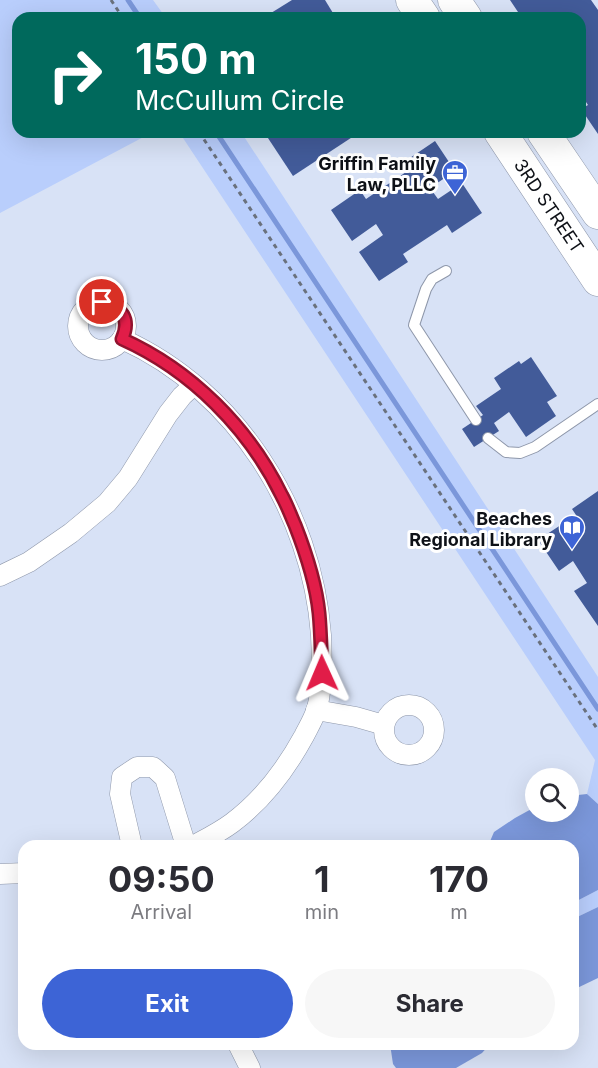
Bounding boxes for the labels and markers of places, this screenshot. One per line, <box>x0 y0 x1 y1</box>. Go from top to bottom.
place label: Griffin Family Law, PLLC <box>318 153 436 195</box>
office icon: Griffin Family Law, PLLC <box>440 158 470 196</box>
pin <box>76 276 127 327</box>
place label: Beaches Regional Library <box>409 508 552 550</box>
library icon: Beaches Regional Library <box>557 513 587 551</box>

